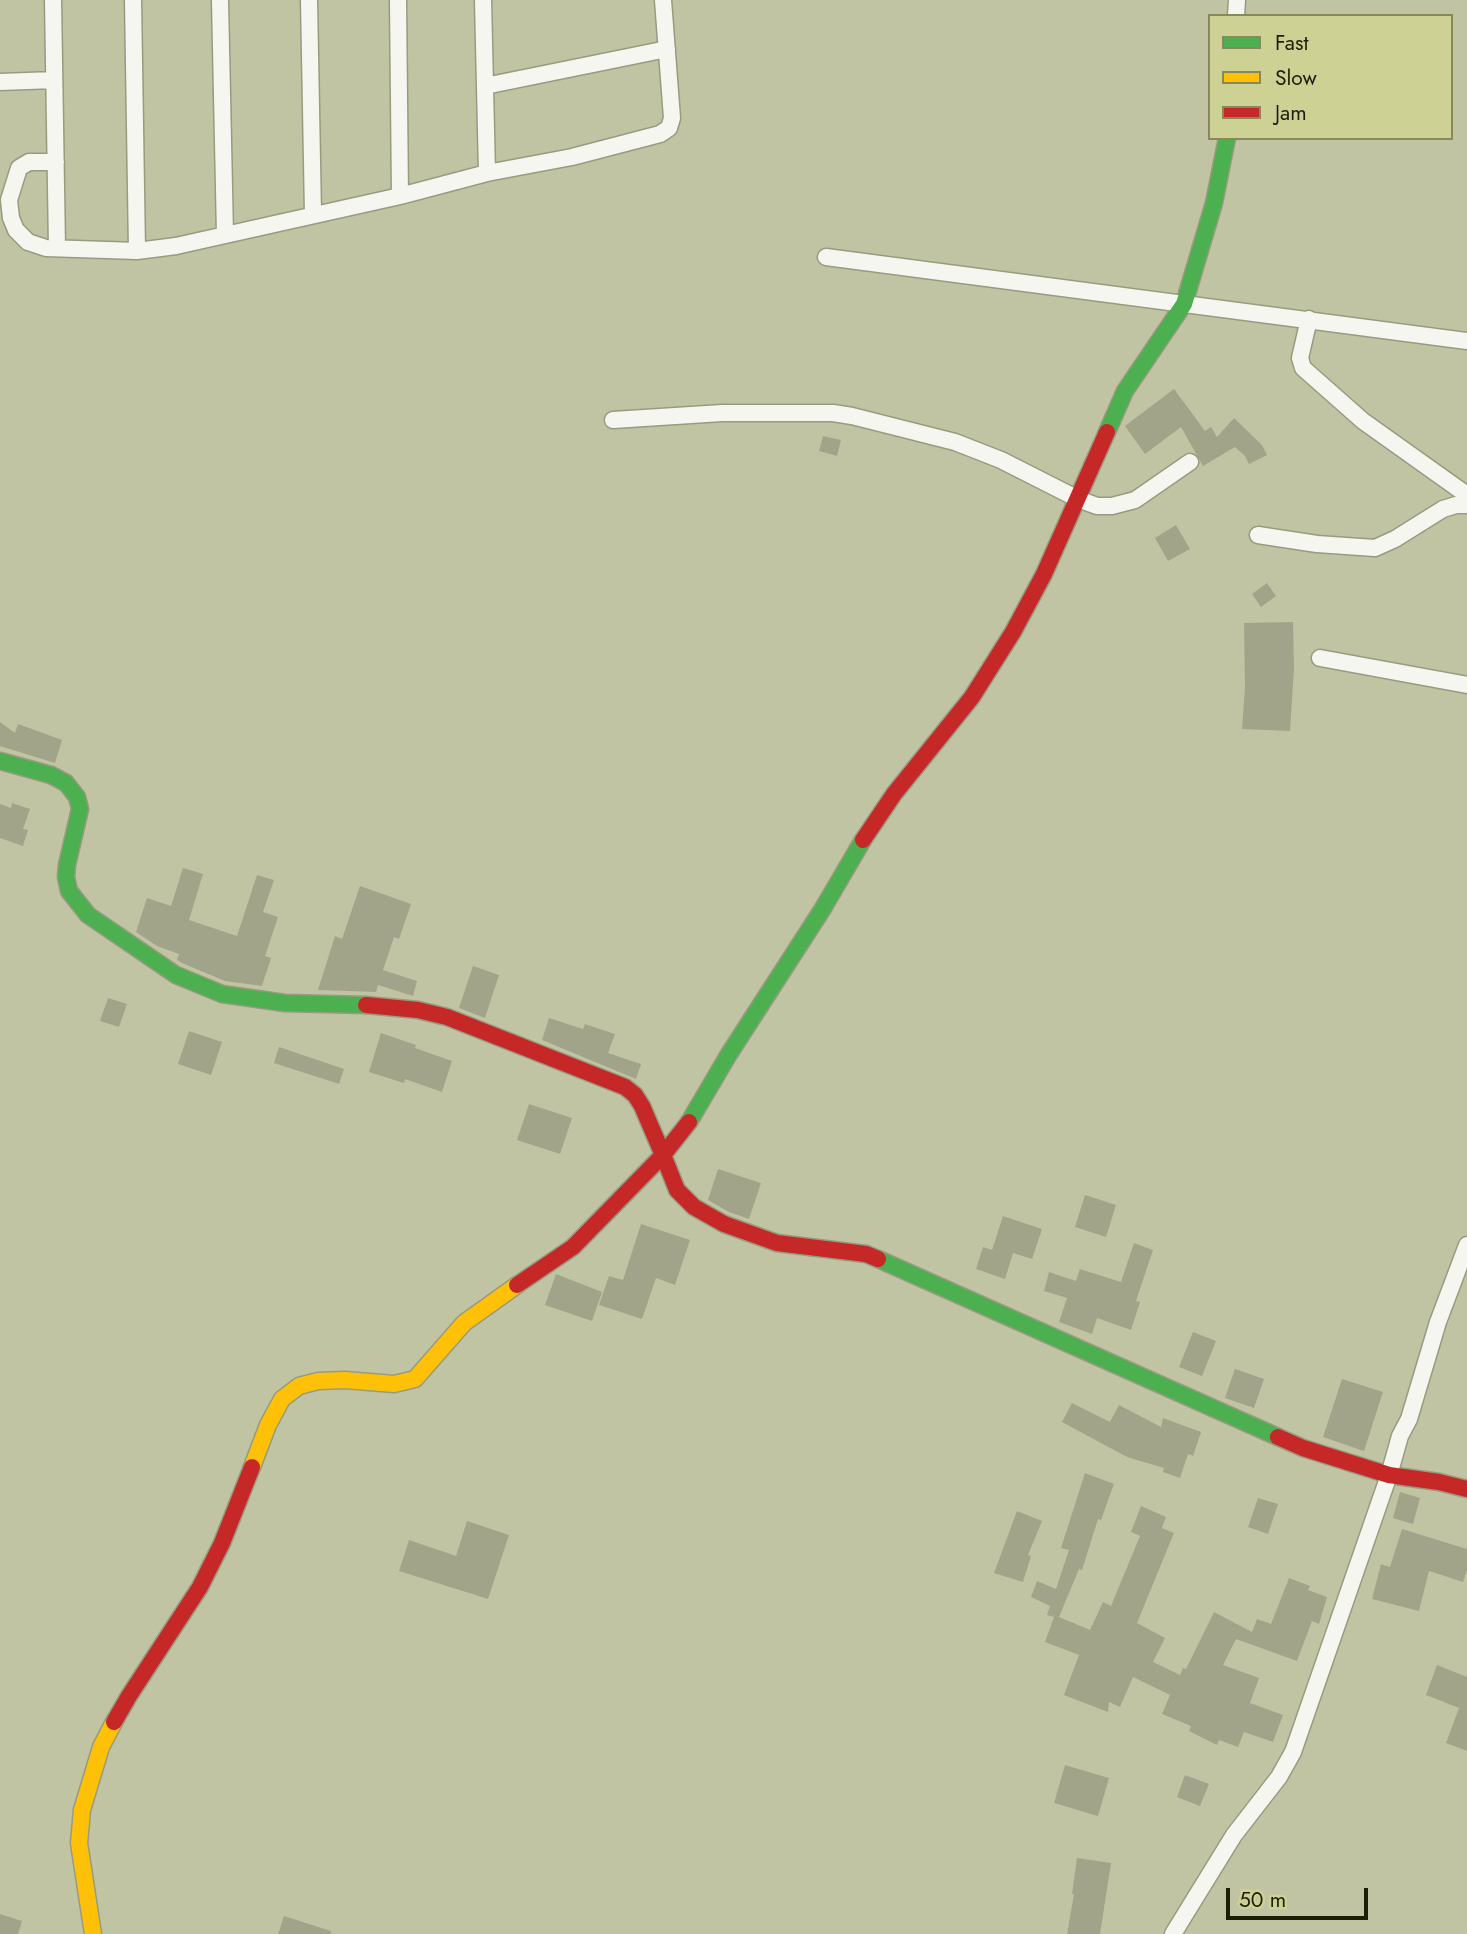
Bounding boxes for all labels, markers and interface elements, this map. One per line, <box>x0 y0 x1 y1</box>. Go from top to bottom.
legend <box>1208 14 1453 140</box>
text: Fast <box>1275 28 1308 58</box>
text: Slow <box>1275 63 1317 93</box>
text: Jam <box>1275 98 1307 128</box>
scale bar <box>1229 1874 1371 1918</box>
text: 50 m <box>1239 1885 1286 1915</box>

